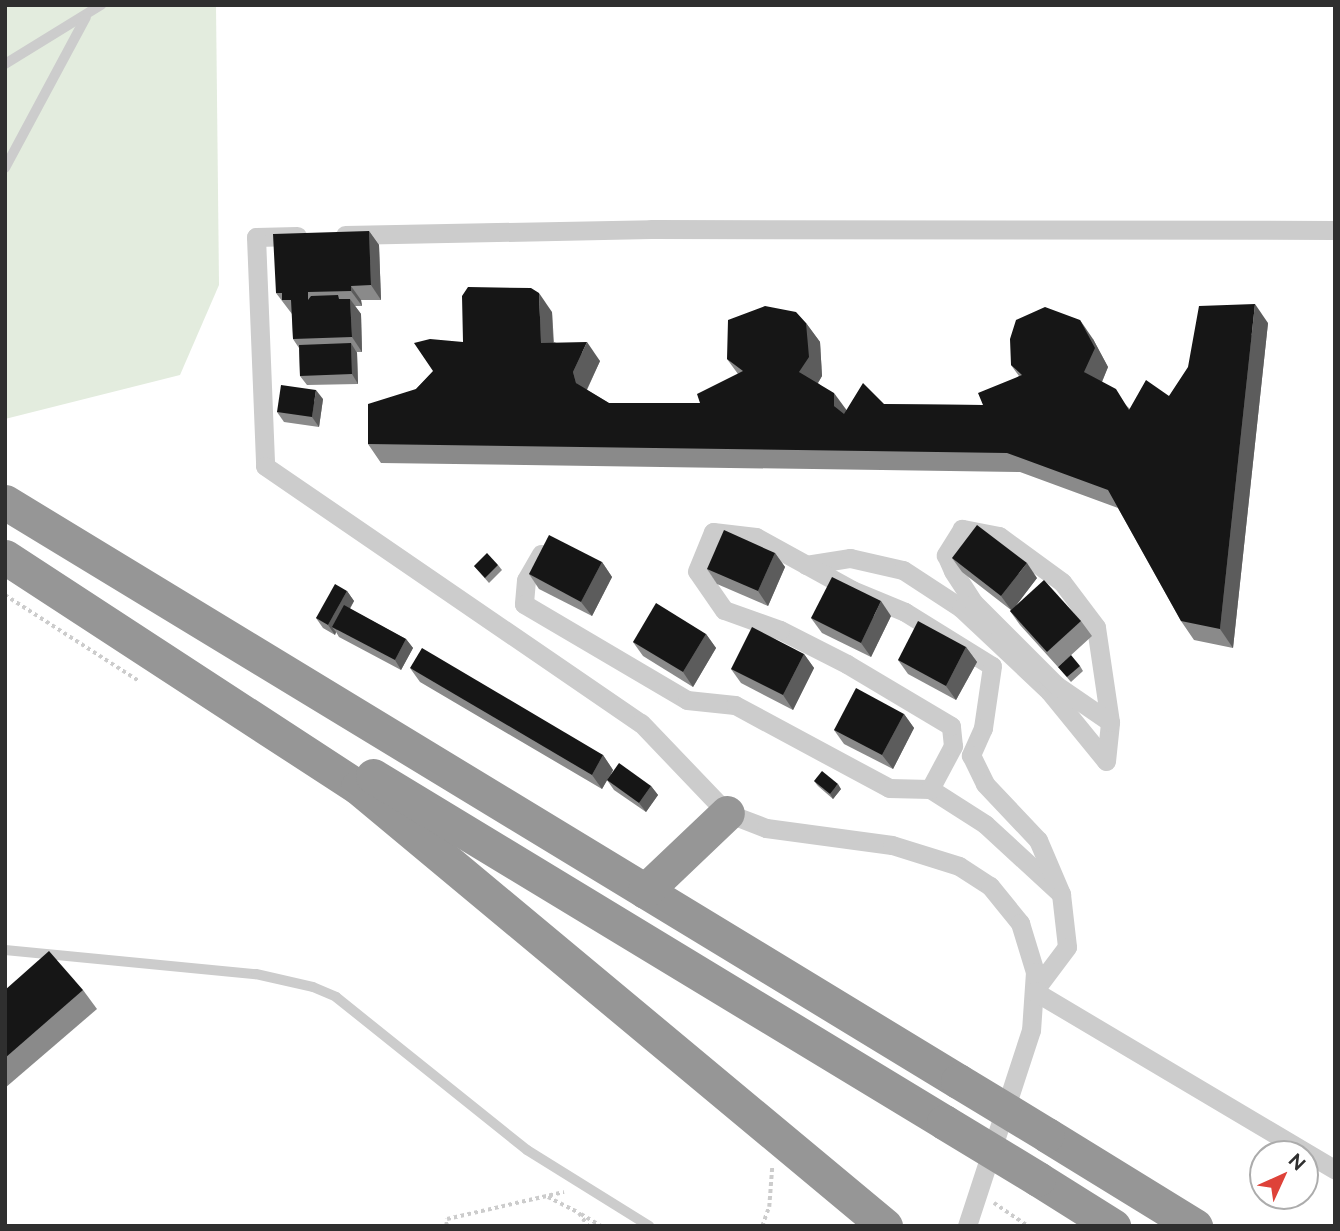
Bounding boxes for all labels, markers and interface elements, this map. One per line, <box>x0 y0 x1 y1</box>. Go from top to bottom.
north arrow <box>1249 1140 1319 1210</box>
text: N <box>1285 1149 1310 1174</box>

